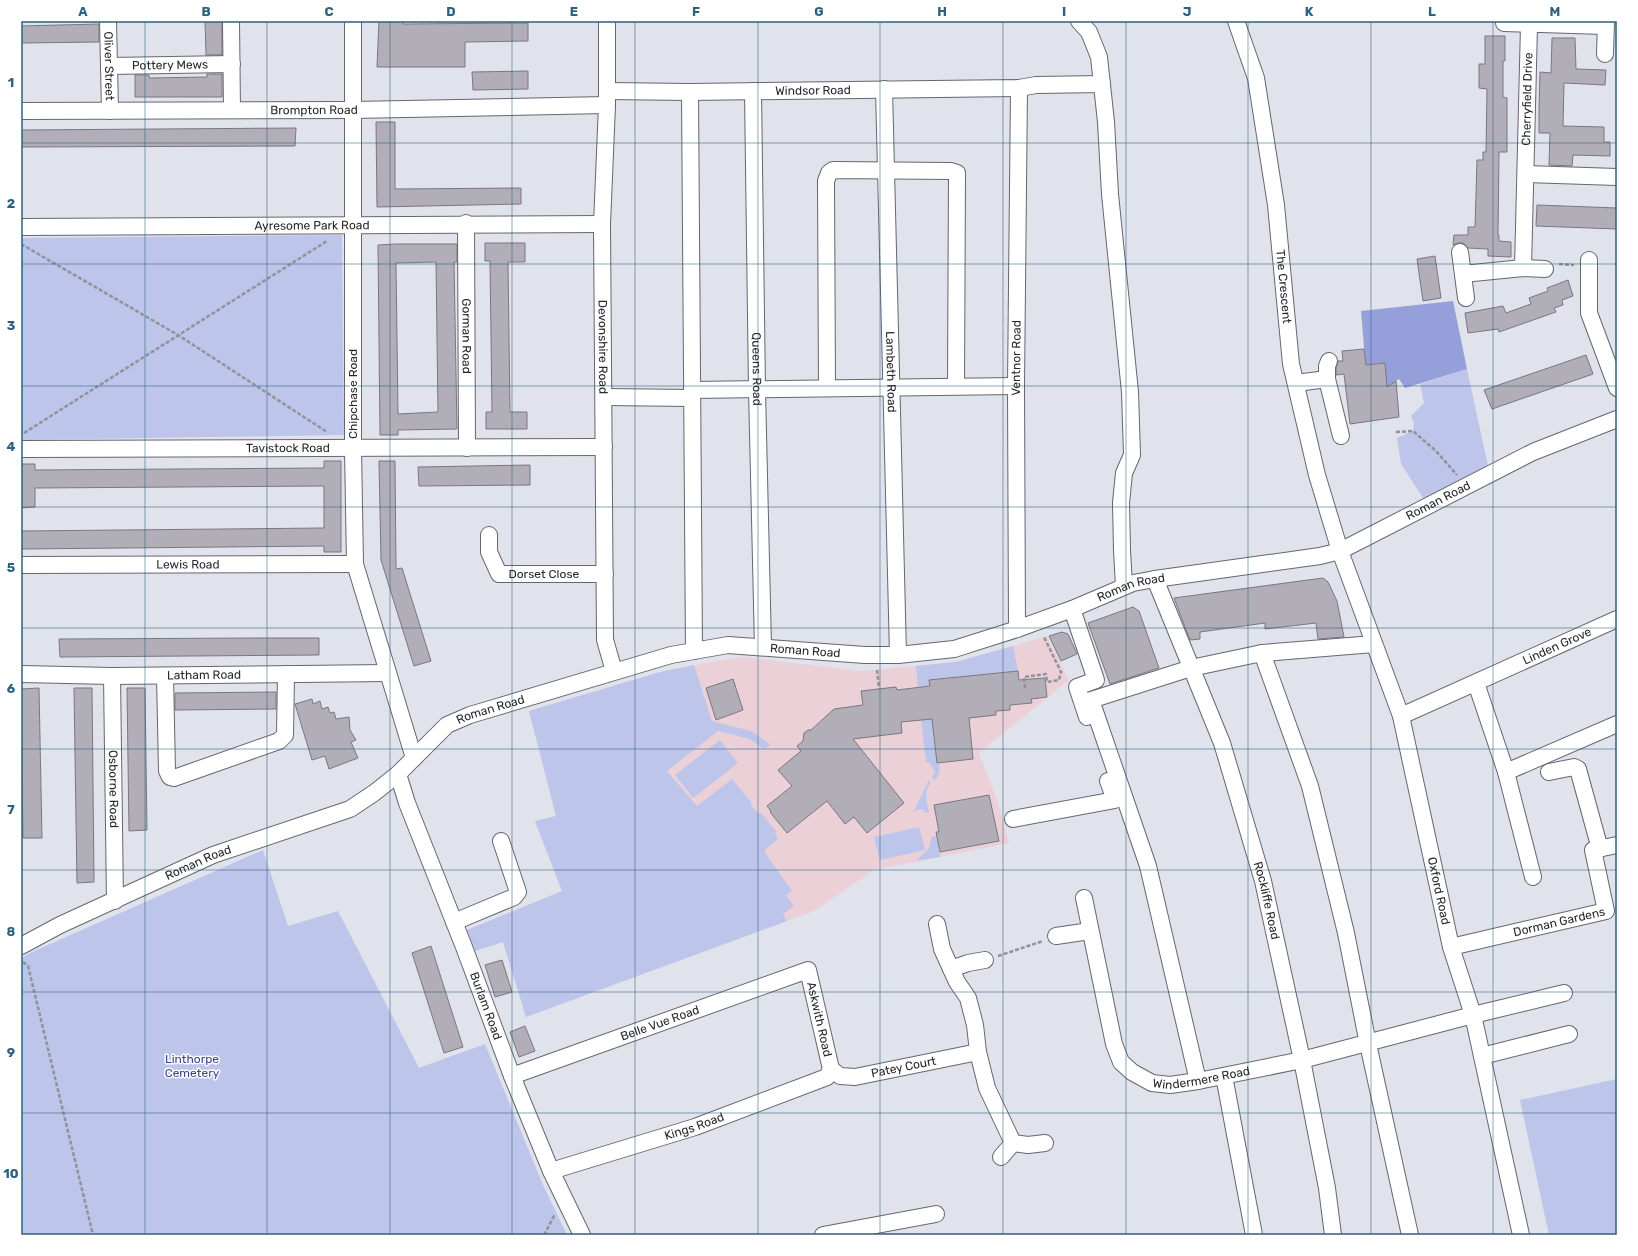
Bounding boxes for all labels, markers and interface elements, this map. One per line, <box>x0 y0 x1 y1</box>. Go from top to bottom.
text: A <box>78 4 88 19</box>
text: B <box>201 4 211 19</box>
text: C <box>324 4 334 19</box>
text: D <box>446 4 456 19</box>
text: E <box>570 4 578 19</box>
text: F <box>692 4 700 19</box>
text: G <box>814 4 824 19</box>
text: H <box>937 4 947 19</box>
text: I <box>1062 4 1066 19</box>
text: J <box>1183 4 1191 19</box>
text: K <box>1305 4 1314 19</box>
text: L <box>1428 4 1436 19</box>
text: M <box>1550 4 1560 19</box>
street label: Oliver Street <box>101 31 117 101</box>
street label: Cherryfield Drive <box>1519 52 1535 146</box>
street label: Pottery Mews <box>132 57 208 73</box>
text: 1 <box>8 75 14 90</box>
street label: Windsor Road <box>775 83 851 98</box>
street label: Brompton Road <box>270 103 358 117</box>
text: 2 <box>7 196 15 211</box>
street label: Ayresome Park Road <box>254 218 370 233</box>
street label: The Crescent <box>1273 249 1294 325</box>
street label: Gorman Road <box>459 298 474 374</box>
street label: Devonshire Road <box>596 300 610 394</box>
text: 3 <box>7 318 16 333</box>
street label: Ventnor Road <box>1009 320 1024 396</box>
street label: Lambeth Road <box>883 331 899 413</box>
street label: Queens Road <box>749 332 764 406</box>
street label: Chipchase Road <box>346 349 360 439</box>
text: 4 <box>7 439 16 454</box>
street label: Tavistock Road <box>246 441 330 455</box>
street label: Roman Road <box>1403 478 1473 523</box>
street label: Lewis Road <box>156 557 220 572</box>
text: 5 <box>7 560 15 575</box>
street label: Dorset Close <box>508 567 580 581</box>
street label: Roman Road <box>1095 571 1166 605</box>
street label: Linden Grove <box>1521 624 1594 667</box>
street label: Roman Road <box>770 641 841 660</box>
street label: Latham Road <box>167 668 241 682</box>
text: 6 <box>7 681 16 696</box>
street label: Roman Road <box>454 692 526 727</box>
street label: Osborne Road <box>106 750 121 828</box>
text: 7 <box>7 802 15 817</box>
street label: Roman Road <box>163 842 233 883</box>
street label: Oxford Road <box>1425 856 1453 926</box>
street label: Rockliffe Road <box>1251 860 1283 941</box>
street label: Dorman Gardens <box>1512 904 1606 939</box>
text: 8 <box>7 924 16 939</box>
street label: Burlam Road <box>467 970 505 1042</box>
street label: Askwith Road <box>804 981 835 1058</box>
street label: Belle Vue Road <box>618 1003 701 1044</box>
text: 9 <box>7 1045 15 1060</box>
park label: Linthorpe Cemetery <box>165 1052 220 1080</box>
street label: Patey Court <box>870 1054 938 1081</box>
street label: Windermere Road <box>1152 1064 1251 1092</box>
street label: Kings Road <box>663 1110 726 1143</box>
text: 10 <box>3 1166 19 1181</box>

